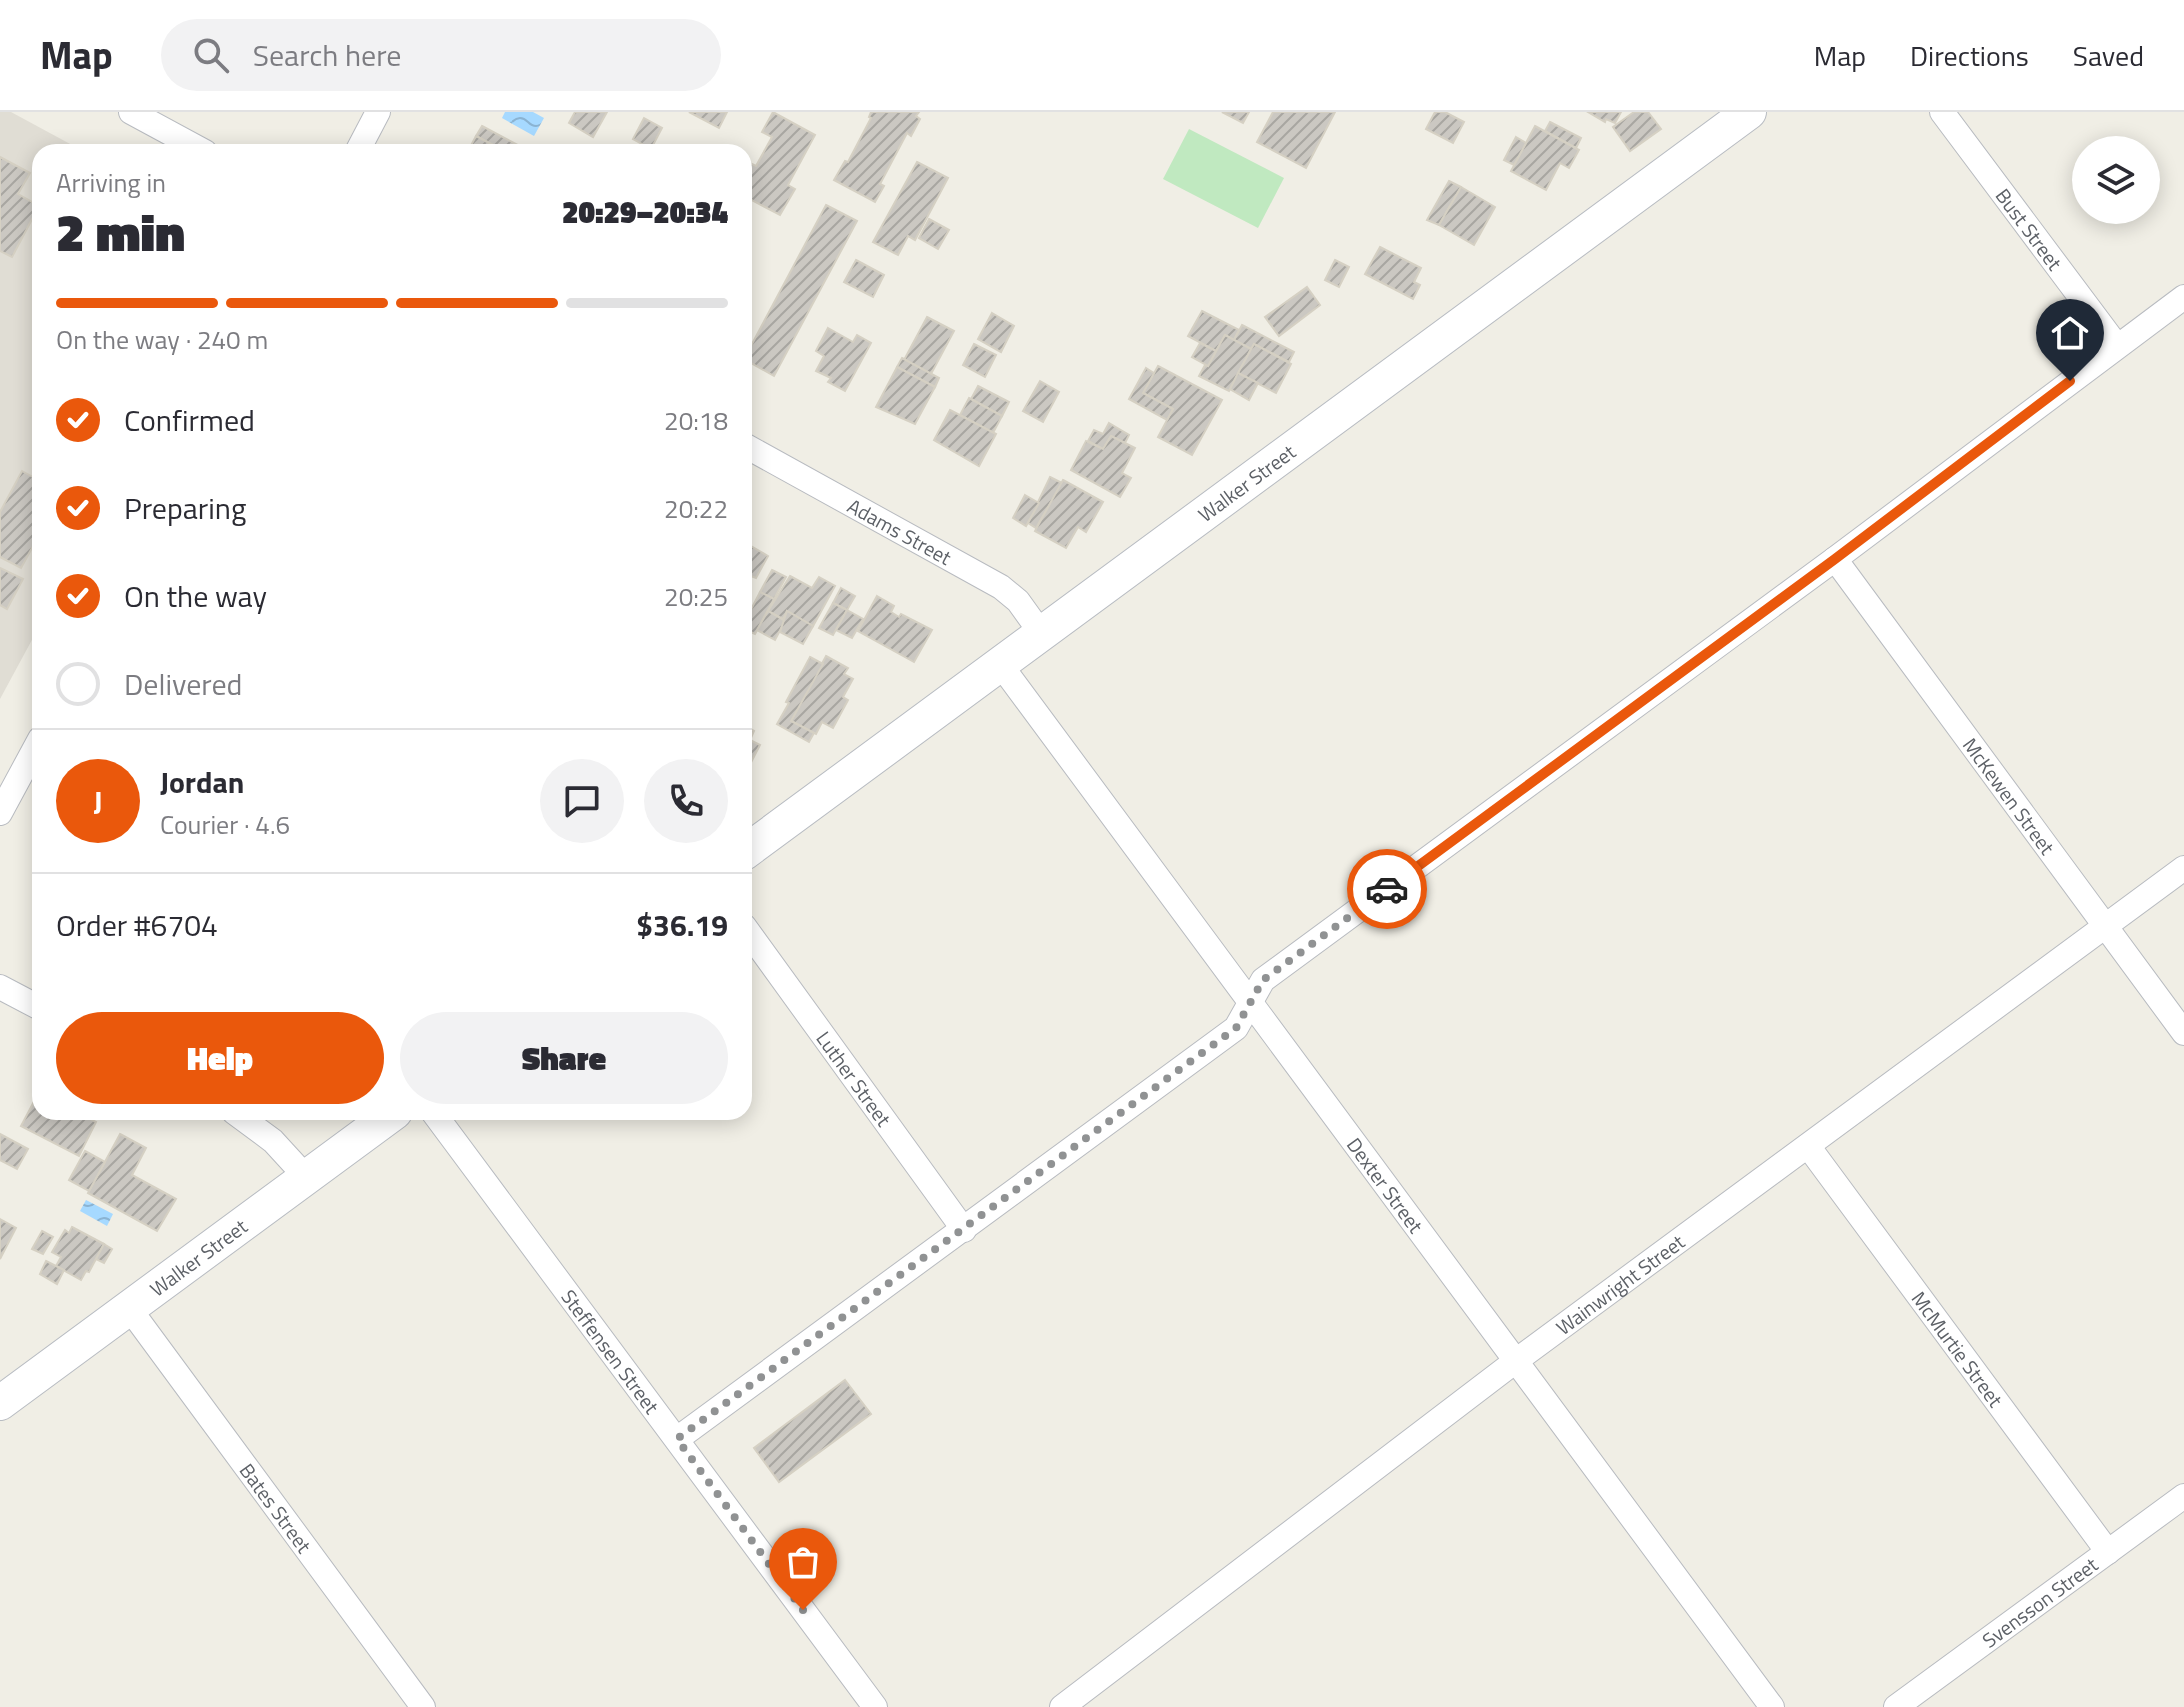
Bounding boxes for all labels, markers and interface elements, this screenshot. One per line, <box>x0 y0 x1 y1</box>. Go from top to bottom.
search box <box>161 19 721 91</box>
text: Map <box>40 26 113 84</box>
text: Search here <box>253 32 402 78</box>
icon: search <box>189 33 233 77</box>
text: Map <box>1814 34 1866 77</box>
text: Directions <box>1910 34 2029 77</box>
text: Saved <box>2073 34 2144 77</box>
map controls <box>2072 136 2160 224</box>
button: layers <box>2072 136 2160 224</box>
text: Arriving in <box>56 163 166 202</box>
street label: Bust Street <box>1988 181 2070 276</box>
text: 20:29–20:34 <box>562 189 728 235</box>
text: 2 min <box>56 192 185 271</box>
pin <box>2036 299 2104 381</box>
icon: home <box>2048 311 2092 355</box>
text: On the way · 240 m <box>56 320 268 359</box>
text: Confirmed <box>124 397 255 443</box>
icon: check <box>56 398 100 442</box>
text: 20:18 <box>664 401 728 440</box>
street label: Walker Street <box>1191 436 1302 529</box>
text: Preparing <box>124 485 246 531</box>
icon: check <box>56 486 100 530</box>
text: 20:22 <box>664 489 728 528</box>
street label: Adams Street <box>842 490 957 572</box>
text: On the way <box>124 573 267 619</box>
icon: check <box>56 574 100 618</box>
text: 20:25 <box>664 577 728 616</box>
text: Delivered <box>124 661 242 707</box>
street label: McKewen Street <box>1956 731 2063 861</box>
text: Jordan <box>160 759 244 805</box>
button: chat <box>540 759 624 843</box>
button: phone <box>644 759 728 843</box>
text: J <box>93 778 103 824</box>
text: Courier · 4.6 <box>160 805 290 844</box>
courier <box>1347 849 1427 929</box>
icon: car <box>1365 867 1409 911</box>
text: Order #6704 <box>56 902 218 948</box>
text: $36.19 <box>636 902 728 948</box>
button: Help <box>56 1012 384 1104</box>
button: Share <box>400 1012 728 1104</box>
street label: Luther Street <box>809 1024 899 1132</box>
street label: Dexter Street <box>1340 1131 1431 1239</box>
street label: Walker Street <box>143 1211 253 1304</box>
street label: Wainwright Street <box>1549 1226 1691 1342</box>
street label: Steffensen Street <box>554 1283 667 1420</box>
street label: McMurtie Street <box>1904 1284 2011 1413</box>
street label: Bates Street <box>233 1456 320 1559</box>
pin <box>769 1528 837 1610</box>
icon: bag <box>781 1540 825 1584</box>
street label: Svensson Street <box>1975 1549 2104 1655</box>

